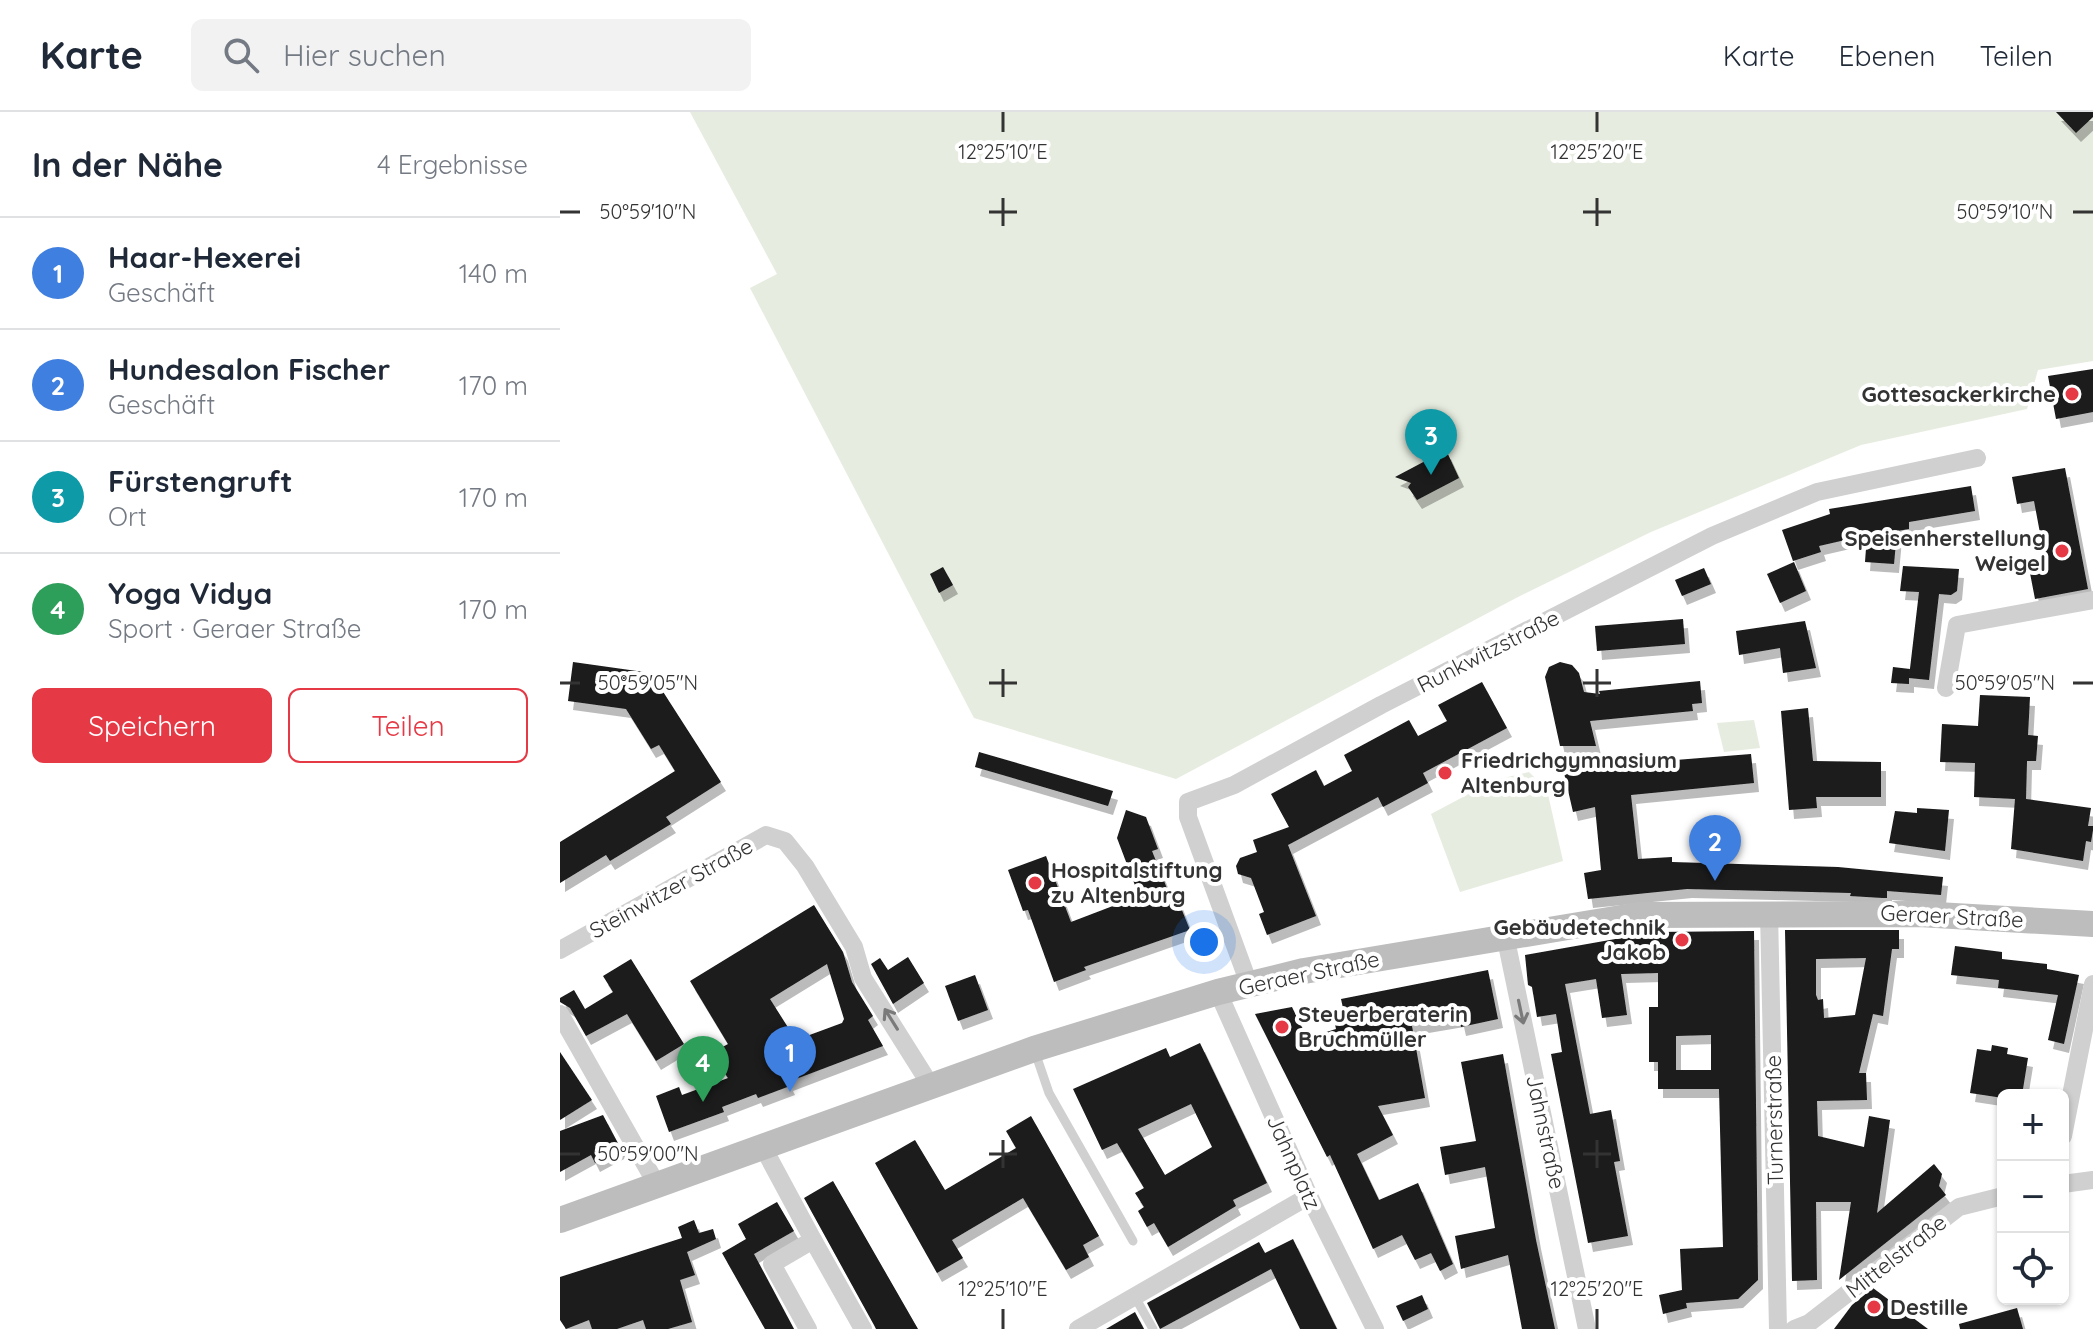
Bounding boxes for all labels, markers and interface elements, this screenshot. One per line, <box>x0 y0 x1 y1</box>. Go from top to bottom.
search box <box>191 19 751 91</box>
text: Karte <box>40 31 143 79</box>
icon: search <box>219 33 263 77</box>
text: Hier suchen <box>283 36 446 74</box>
text: Karte <box>1723 38 1795 73</box>
text: Ebenen <box>1839 38 1935 73</box>
text: Teilen <box>1979 38 2053 73</box>
text: 12°25'10"E <box>958 139 1048 164</box>
text: 12°25'20"E <box>1551 139 1643 164</box>
text: In der Nähe <box>32 143 223 186</box>
text: 4 Ergebnisse <box>377 148 528 181</box>
text: 50°59'10"N <box>600 199 696 224</box>
text: 50°59'10"N <box>1957 199 2053 224</box>
text: Haar-Hexerei <box>108 238 301 276</box>
text: 1 <box>53 257 63 290</box>
text: 140 m <box>459 257 528 290</box>
text: Geschäft <box>108 276 215 309</box>
text: Hundesalon Fischer <box>108 350 390 388</box>
text: 2 <box>51 369 65 402</box>
text: 170 m <box>459 369 528 402</box>
place label: Gottesackerkirche <box>1861 380 2056 408</box>
marker: Gottesackerkirche <box>2063 385 2081 403</box>
text: Geschäft <box>108 388 215 421</box>
pin: 3 <box>1405 409 1457 475</box>
text: Fürstengruft <box>108 462 292 500</box>
text: 3 <box>51 481 65 514</box>
text: 170 m <box>459 481 528 514</box>
text: Ort <box>108 500 147 533</box>
place label: Speisenherstellung Weigel <box>1844 524 2046 577</box>
marker: Speisenherstellung Weigel <box>2053 542 2071 560</box>
text: Yoga Vidya <box>108 574 272 612</box>
text: 4 <box>50 593 66 626</box>
text: 170 m <box>459 593 528 626</box>
street label: Runkwitzstraße <box>1412 603 1564 699</box>
text: Sport · Geraer Straße <box>108 612 362 645</box>
text: 50°59'05"N <box>598 670 698 695</box>
text: 50°59'05"N <box>1955 670 2055 695</box>
button: Speichern <box>32 688 272 763</box>
button: Teilen <box>288 688 528 763</box>
place label: Friedrichgymnasium Altenburg <box>1461 746 1677 799</box>
marker: Friedrichgymnasium Altenburg <box>1436 764 1454 782</box>
pin: 2 <box>1689 815 1741 881</box>
street label: Steinwitzer Straße <box>584 831 758 945</box>
place label: Hospitalstiftung zu Altenburg <box>1051 856 1222 909</box>
marker: Hospitalstiftung zu Altenburg <box>1026 874 1044 892</box>
street label: Geraer Straße <box>1880 898 2024 934</box>
place label: Gebäudetechnik Jakob <box>1494 913 1666 966</box>
your location <box>1184 922 1224 962</box>
marker: Gebäudetechnik Jakob <box>1673 931 1691 949</box>
street label: Geraer Straße <box>1236 944 1382 1002</box>
one-way arrow <box>1514 998 1529 1024</box>
place label: Steuerberaterin Bruchmüller <box>1298 1000 1468 1053</box>
one-way arrow <box>882 1009 899 1031</box>
marker: Steuerberaterin Bruchmüller <box>1273 1018 1291 1036</box>
pin: 1 <box>764 1026 816 1092</box>
pin: 4 <box>677 1036 729 1102</box>
street label: Turnerstraße <box>1759 1055 1789 1185</box>
street label: Jahnstraße <box>1520 1072 1572 1192</box>
map controls <box>1997 1089 2069 1305</box>
button: + <box>1997 1089 2069 1161</box>
street label: Jahnplatz <box>1261 1110 1327 1214</box>
text: 50°59'00"N <box>597 1141 699 1166</box>
button: − <box>1997 1161 2069 1233</box>
street label: Mittelstraße <box>1840 1208 1952 1304</box>
button: locate <box>1997 1233 2069 1305</box>
text: 12°25'10"E <box>958 1276 1048 1301</box>
text: 12°25'20"E <box>1551 1276 1643 1301</box>
place label: Destille <box>1890 1293 1968 1321</box>
marker: Destille <box>1865 1298 1883 1316</box>

